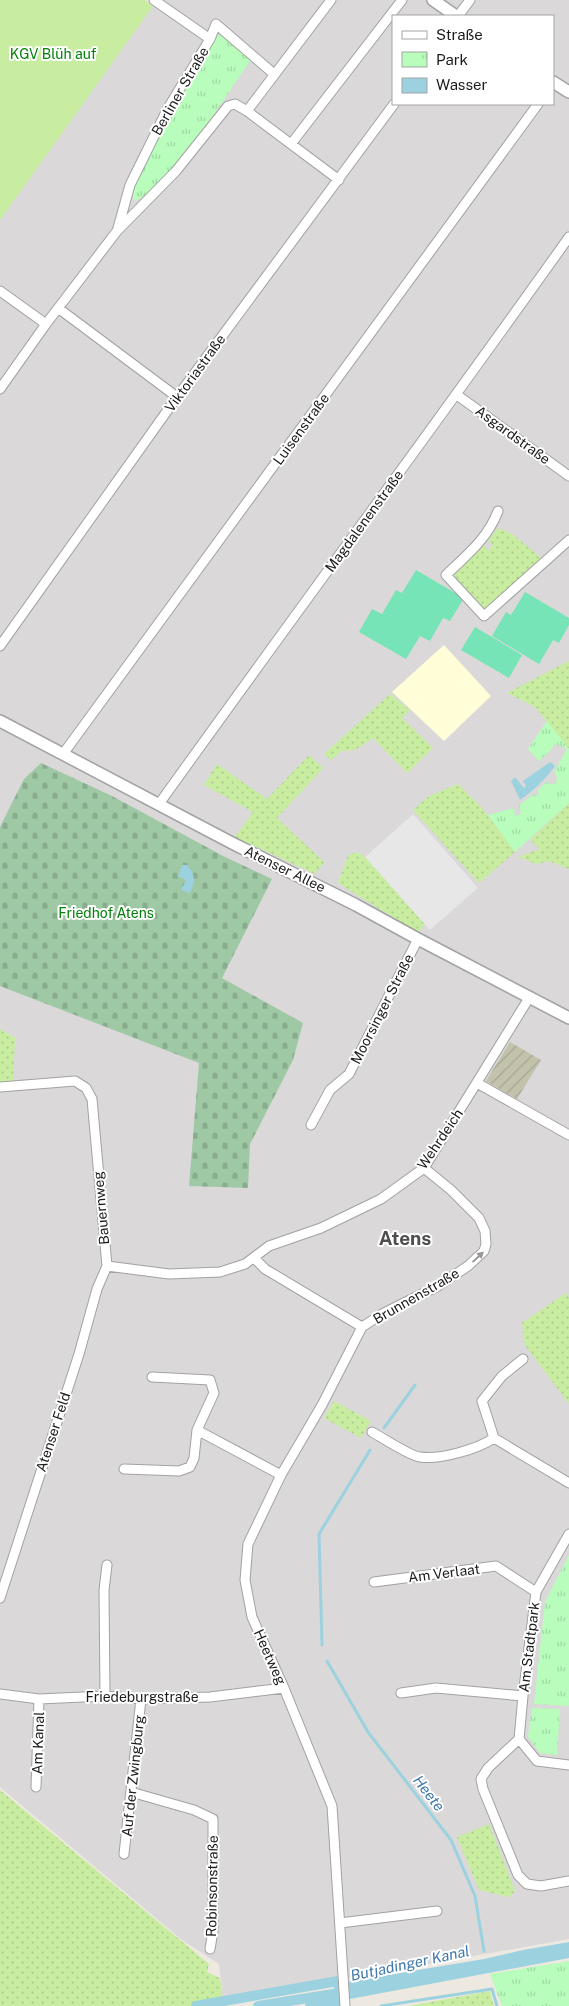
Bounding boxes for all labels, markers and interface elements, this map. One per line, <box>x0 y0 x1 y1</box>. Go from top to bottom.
legend <box>392 15 554 105</box>
text: Straße <box>436 26 483 43</box>
street label: Berliner Straße <box>148 44 212 138</box>
park label: KGV Blüh auf <box>10 46 97 62</box>
text: Park <box>436 51 468 68</box>
text: Wasser <box>436 76 488 93</box>
street label: Viktoriastraße <box>162 331 229 415</box>
street label: Luisenstraße <box>270 390 332 468</box>
street label: Asgardstraße <box>473 403 553 467</box>
street label: Magdalenenstraße <box>322 467 406 575</box>
street label: Atenser Allee <box>242 843 328 896</box>
park label: Friedhof Atens <box>58 905 154 921</box>
street label: Moorsinger Straße <box>347 951 417 1067</box>
street label: Wehrdeich <box>414 1106 466 1172</box>
street label: Bauernweg <box>90 1170 112 1246</box>
district label: Atens <box>379 1227 431 1249</box>
one-way arrow <box>472 1251 484 1263</box>
street label: Brunnenstraße <box>370 1265 462 1327</box>
street label: Atenser Feld <box>33 1390 73 1474</box>
street label: Am Verlaat <box>407 1561 481 1585</box>
street label: Am Stadtpark <box>516 1601 542 1693</box>
street label: Heetweg <box>251 1627 289 1687</box>
street label: Friedeburgstraße <box>85 1689 199 1705</box>
street label: Am Kanal <box>29 1711 47 1775</box>
street label: Auf der Zwingburg <box>119 1714 147 1838</box>
water label: Heete <box>410 1772 448 1814</box>
street label: Robinsonstraße <box>203 1835 221 1937</box>
water label: Butjadinger Kanal <box>349 1942 471 1984</box>

